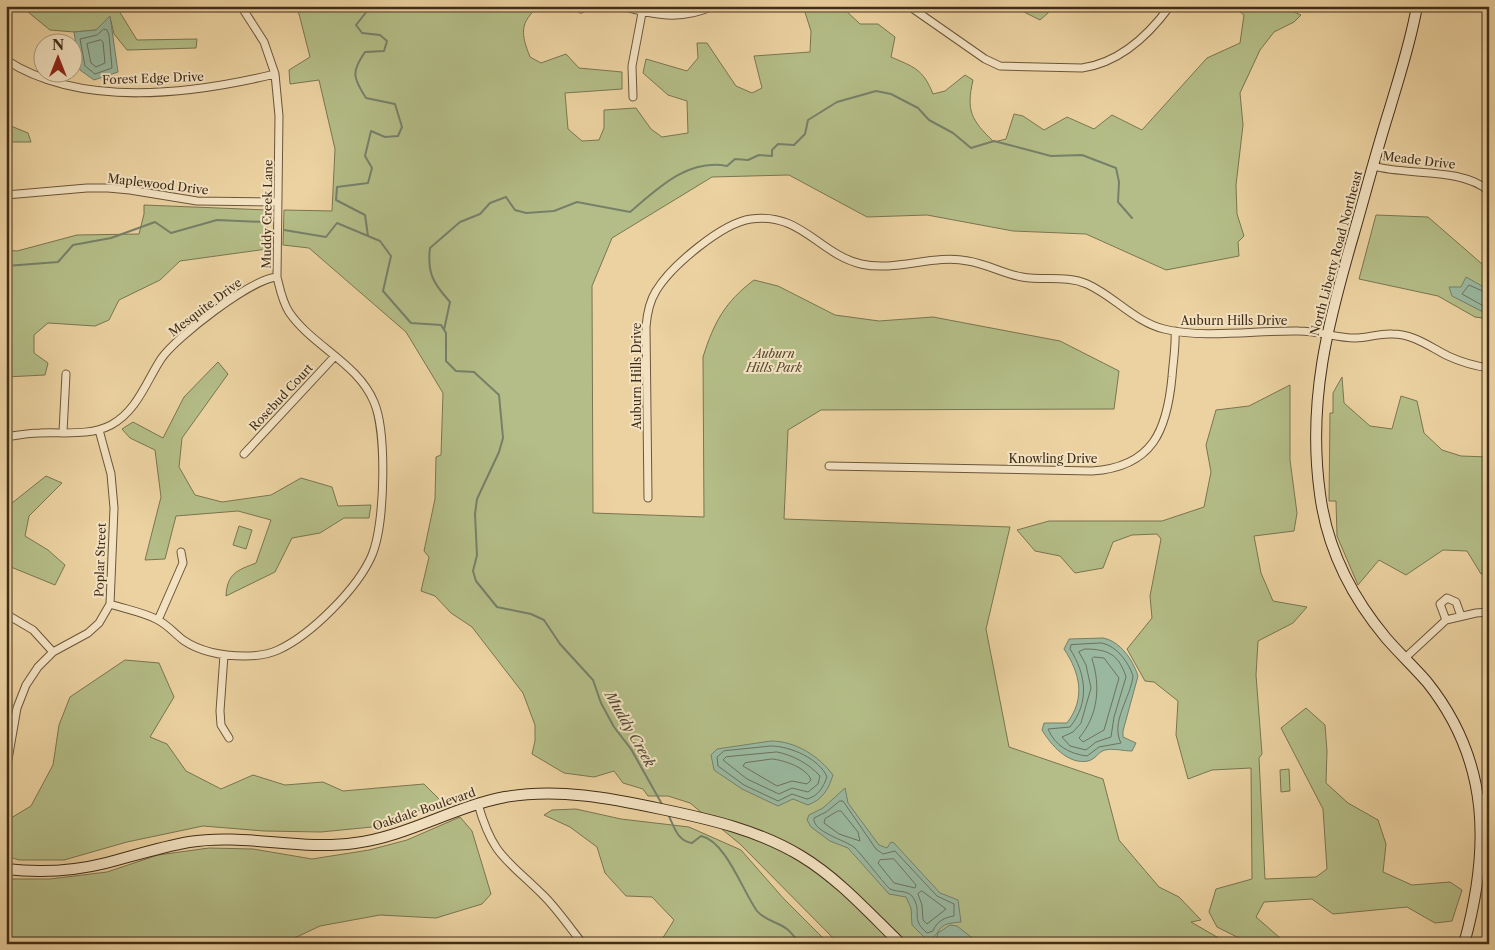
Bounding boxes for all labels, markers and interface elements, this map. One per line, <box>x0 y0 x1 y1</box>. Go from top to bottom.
north arrow <box>32 32 82 82</box>
text: N <box>52 36 64 54</box>
street label: Forest Edge Drive <box>102 69 204 87</box>
street label: Meade Drive <box>1382 148 1457 172</box>
street label: Muddy Creek Lane <box>259 159 275 269</box>
street label: North Liberty Road Northeast <box>1307 168 1365 337</box>
street label: Maplewood Drive <box>107 170 210 198</box>
street label: Mesquite Drive <box>166 275 245 339</box>
street label: Auburn Hills Drive <box>1179 313 1288 328</box>
street label: Auburn Hills Drive <box>629 322 644 431</box>
park label: Auburn Hills Park <box>745 346 803 375</box>
street label: Rosebud Court <box>246 360 316 434</box>
street label: Knowling Drive <box>1008 451 1098 466</box>
street label: Poplar Street <box>91 522 109 597</box>
water label: Muddy Creek <box>600 686 659 771</box>
street label: Oakdale Boulevard <box>371 784 478 834</box>

